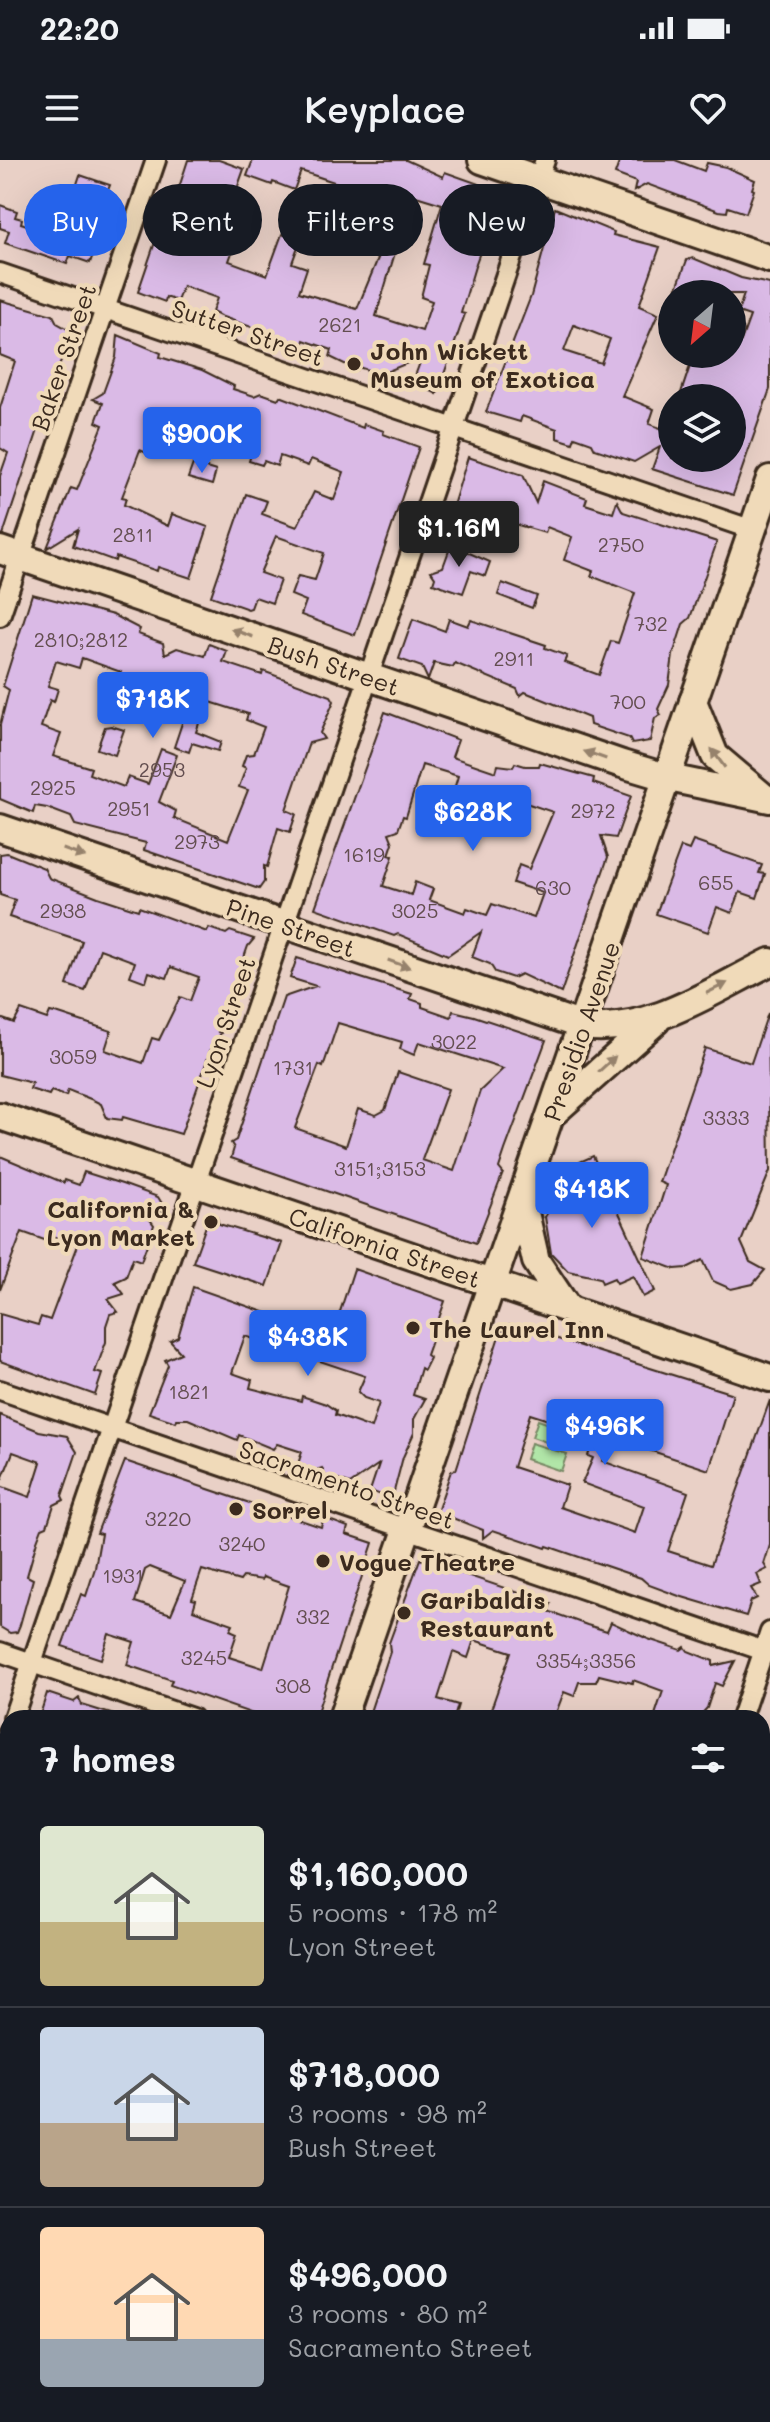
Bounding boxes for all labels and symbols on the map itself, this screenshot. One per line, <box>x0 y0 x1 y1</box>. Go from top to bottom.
street label: Baker Street <box>23 279 103 435</box>
north arrow <box>658 280 746 368</box>
street label: Sutter Street <box>168 292 328 372</box>
house number: 2621 <box>318 311 362 337</box>
place label: John Wickett Museum of Exotica <box>370 335 595 394</box>
marker: John Wickett Museum of Exotica <box>345 355 363 373</box>
pin: $900K <box>146 407 258 475</box>
pin: $1.16M <box>394 501 524 569</box>
house number: 2811 <box>112 521 154 547</box>
house number: 2750 <box>598 531 644 557</box>
house number: 732 <box>634 610 668 636</box>
house number: 2810;2812 <box>34 626 128 652</box>
one-way arrow <box>230 627 254 639</box>
street label: Bush Street <box>264 628 404 702</box>
house number: 2911 <box>494 645 534 671</box>
pin: $718K <box>97 672 209 740</box>
house number: 700 <box>610 688 646 714</box>
one-way arrow <box>583 748 607 760</box>
one-way arrow <box>711 748 727 768</box>
house number: 2953 <box>139 756 185 782</box>
house number: 2925 <box>30 774 76 800</box>
pin: $628K <box>417 785 529 853</box>
house number: 2951 <box>107 795 151 821</box>
house number: 2972 <box>570 797 616 823</box>
house number: 2973 <box>174 828 220 854</box>
house number: 1619 <box>343 841 385 867</box>
one-way arrow <box>62 847 86 859</box>
house number: 655 <box>698 869 734 895</box>
house number: 630 <box>535 874 571 900</box>
street label: Pine Street <box>222 890 360 964</box>
house number: 2938 <box>40 897 86 923</box>
house number: 3025 <box>392 897 438 923</box>
street label: Presidio Avenue <box>536 937 626 1125</box>
street label: Lyon Street <box>188 952 262 1092</box>
one-way arrow <box>387 959 411 971</box>
one-way arrow <box>706 981 729 995</box>
house number: 3022 <box>431 1028 477 1054</box>
house number: 3059 <box>49 1043 97 1069</box>
house number: 1731 <box>273 1054 313 1080</box>
one-way arrow <box>597 1055 616 1073</box>
house number: 3333 <box>703 1104 749 1130</box>
house number: 3151;3153 <box>334 1155 426 1181</box>
pin: $418K <box>536 1162 648 1230</box>
place label: California & Lyon Market <box>47 1193 195 1252</box>
street label: California Street <box>285 1200 485 1294</box>
marker: California & Lyon Market <box>202 1213 220 1231</box>
pin: $438K <box>252 1310 364 1378</box>
place label: The Laurel Inn <box>429 1313 604 1344</box>
marker: The Laurel Inn <box>404 1319 422 1337</box>
house number: 1821 <box>168 1378 210 1404</box>
pin: $496K <box>549 1399 661 1467</box>
street label: Sacramento Street <box>235 1433 459 1535</box>
place label: Sorrel <box>252 1494 327 1525</box>
marker: Sorrel <box>227 1500 245 1518</box>
house number: 3220 <box>145 1505 191 1531</box>
house number: 3240 <box>219 1530 265 1556</box>
place label: Vogue Theatre <box>339 1546 515 1577</box>
marker: Vogue Theatre <box>314 1552 332 1570</box>
house number: 1931 <box>102 1562 144 1588</box>
place label: Garibaldis Restaurant <box>420 1584 554 1643</box>
house number: 332 <box>296 1603 330 1629</box>
marker: Garibaldis Restaurant <box>395 1604 413 1622</box>
house number: 3245 <box>181 1644 227 1670</box>
house number: 3354;3356 <box>536 1647 636 1673</box>
house number: 308 <box>275 1672 311 1698</box>

